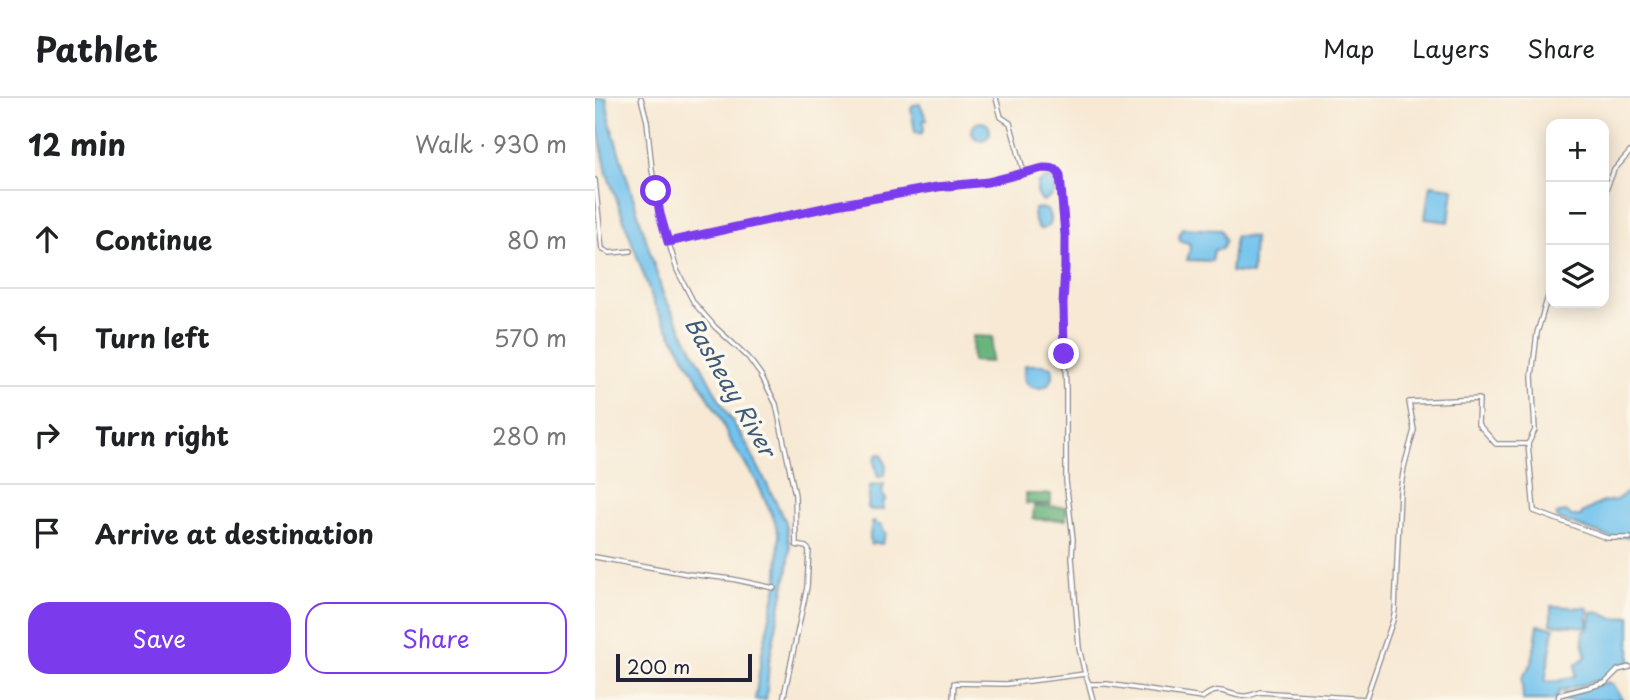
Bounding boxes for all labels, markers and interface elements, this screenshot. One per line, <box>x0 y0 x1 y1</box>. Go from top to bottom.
text: Pathlet <box>35 23 158 73</box>
text: Map <box>1323 30 1374 66</box>
text: Layers <box>1412 30 1489 66</box>
text: Share <box>1527 30 1595 66</box>
map controls <box>1546 119 1609 308</box>
button: + <box>1546 119 1609 182</box>
text: 12 min <box>28 121 126 166</box>
text: Walk · 930 m <box>415 126 567 161</box>
route start <box>640 175 671 206</box>
button: − <box>1546 182 1609 245</box>
icon: ahead <box>28 220 66 258</box>
text: Continue <box>95 220 212 259</box>
text: 80 m <box>507 222 567 257</box>
button: layers <box>1546 245 1609 308</box>
water label: Basheay River <box>677 310 787 466</box>
icon: left <box>28 318 66 356</box>
text: Turn left <box>95 318 210 357</box>
text: 570 m <box>494 320 567 355</box>
route end <box>1048 338 1079 369</box>
icon: right <box>28 416 66 454</box>
text: Turn right <box>95 416 229 455</box>
text: 280 m <box>492 418 567 453</box>
icon: arrive <box>28 514 66 552</box>
text: Arrive at destination <box>95 514 374 553</box>
button: Save <box>28 602 291 674</box>
button: Share <box>305 602 567 674</box>
scale bar <box>616 651 753 683</box>
text: 200 m <box>627 652 690 680</box>

